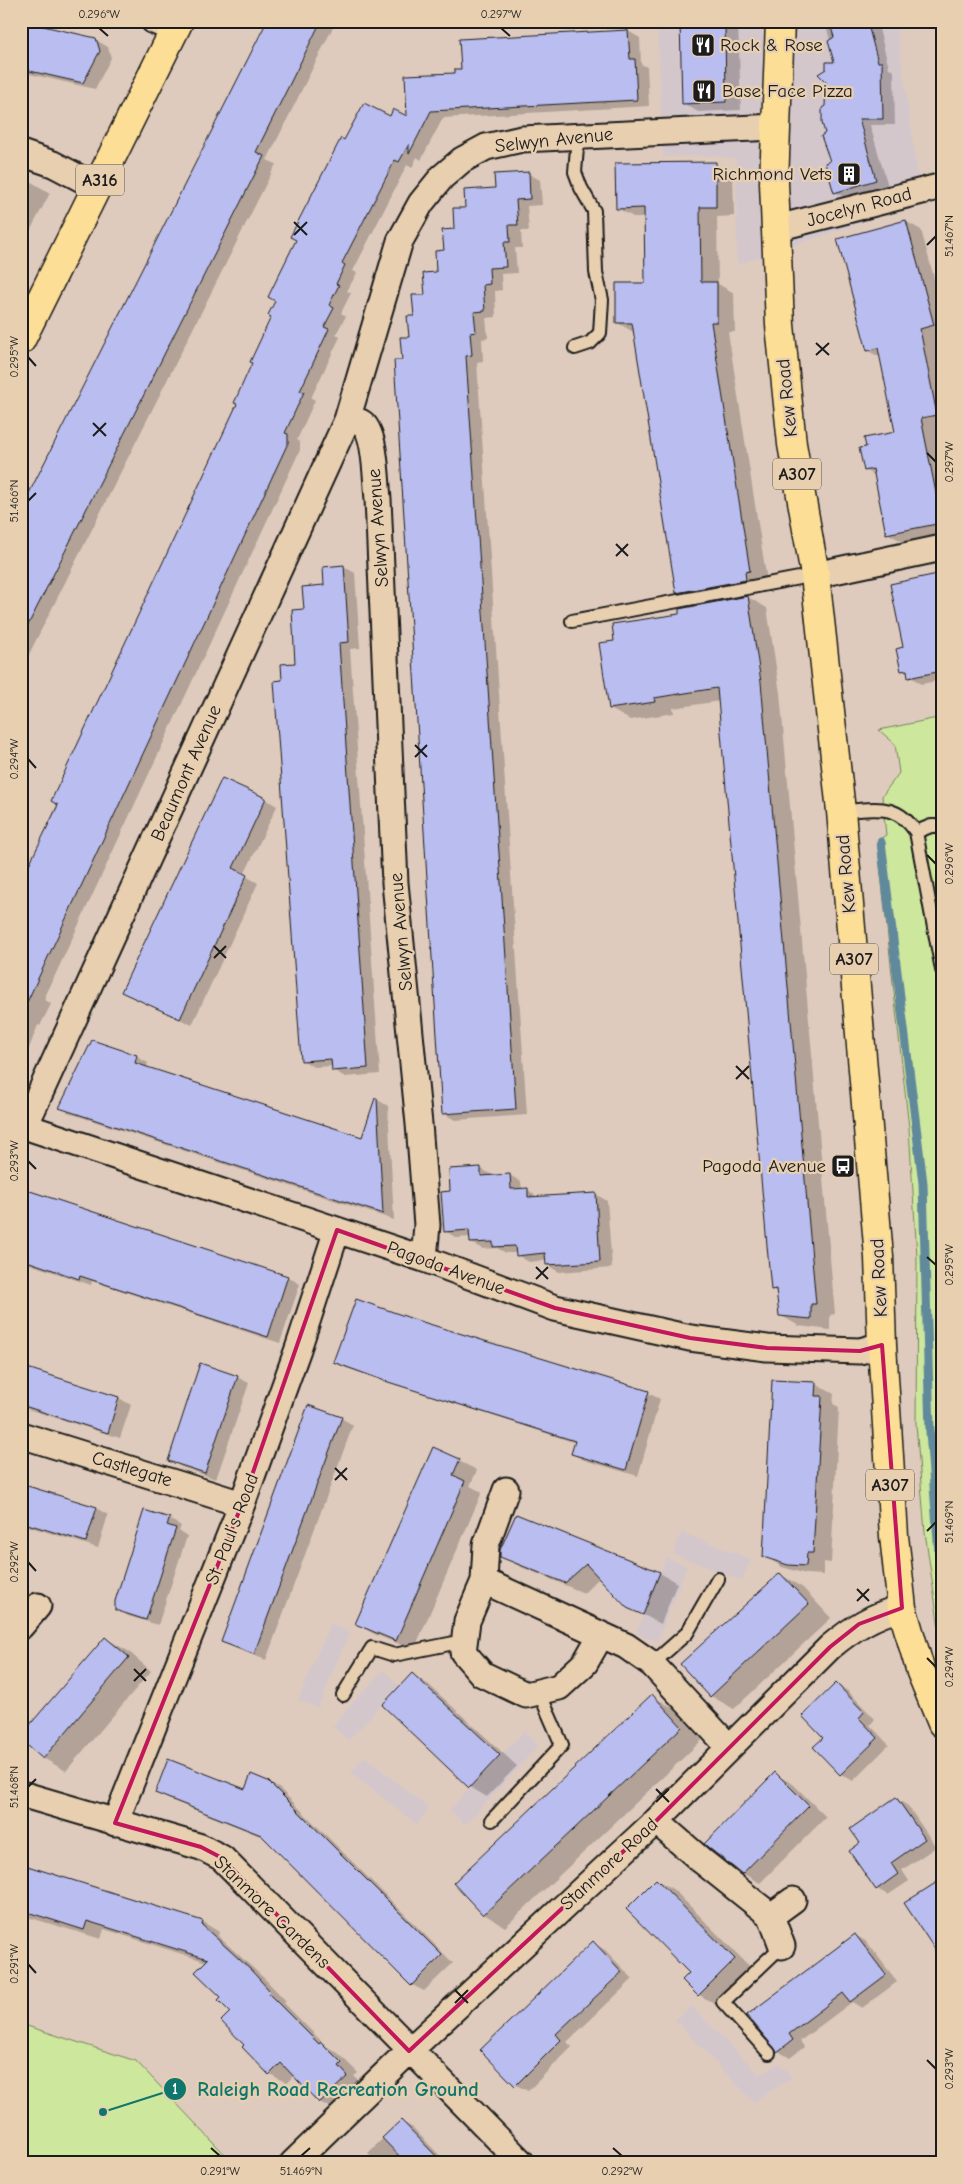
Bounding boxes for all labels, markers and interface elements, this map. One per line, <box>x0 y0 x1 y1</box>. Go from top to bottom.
text: 0.296°W <box>78 7 120 21</box>
text: 0.297°W <box>481 7 522 21</box>
restaurant icon: Rock & Rose <box>690 32 716 58</box>
place label: Rock & Rose <box>720 34 823 56</box>
restaurant icon: Base Face Pizza <box>691 78 717 104</box>
place label: Base Face Pizza <box>722 80 853 102</box>
street label: Selwyn Avenue <box>494 123 614 157</box>
building icon: Richmond Vets <box>836 161 862 187</box>
place label: Richmond Vets <box>712 163 832 185</box>
road number: A316 <box>76 164 124 196</box>
street label: Jocelyn Road <box>804 182 914 232</box>
text: 51.467°N <box>942 215 956 257</box>
text: 0.295°W <box>7 336 21 378</box>
street label: Kew Road <box>772 358 802 438</box>
text: 0.297°W <box>942 441 956 482</box>
road number: A307 <box>773 458 821 489</box>
street label: Selwyn Avenue <box>363 468 393 588</box>
text: 51.466°N <box>7 480 21 522</box>
street label: Beaumont Avenue <box>146 702 226 844</box>
text: 0.294°W <box>7 738 21 779</box>
street label: Kew Road <box>832 834 860 914</box>
text: 0.296°W <box>942 843 956 885</box>
street label: Selwyn Avenue <box>385 872 417 992</box>
road number: A307 <box>830 944 878 974</box>
text: 0.293°W <box>7 1140 21 1182</box>
bus stop icon: Pagoda Avenue <box>830 1153 856 1179</box>
place label: Pagoda Avenue <box>702 1155 826 1177</box>
street label: Pagoda Avenue <box>384 1236 508 1300</box>
street label: Kew Road <box>866 1238 892 1318</box>
text: 0.295°W <box>942 1244 956 1286</box>
street label: Castlegate <box>89 1446 175 1492</box>
street label: St. Paul’s Road <box>201 1470 263 1588</box>
road number: A307 <box>866 1470 914 1500</box>
text: 51.469°N <box>942 1501 956 1543</box>
text: 0.292°W <box>7 1541 21 1583</box>
text: 0.294°W <box>942 1646 956 1687</box>
text: 51.468°N <box>7 1766 21 1808</box>
street label: Stanmore Road <box>556 1813 662 1915</box>
street label: Stanmore Gardens <box>209 1851 335 1973</box>
text: 0.291°W <box>7 1943 21 1984</box>
text: 0.293°W <box>942 2048 956 2090</box>
callout: Raleigh Road Recreation Ground <box>162 2071 489 2106</box>
text: Raleigh Road Recreation Ground <box>197 2078 479 2101</box>
text: 1 <box>172 2080 178 2098</box>
text: 0.291°W <box>200 2164 241 2178</box>
text: 51.469°N <box>280 2164 322 2178</box>
text: 0.292°W <box>601 2164 643 2178</box>

